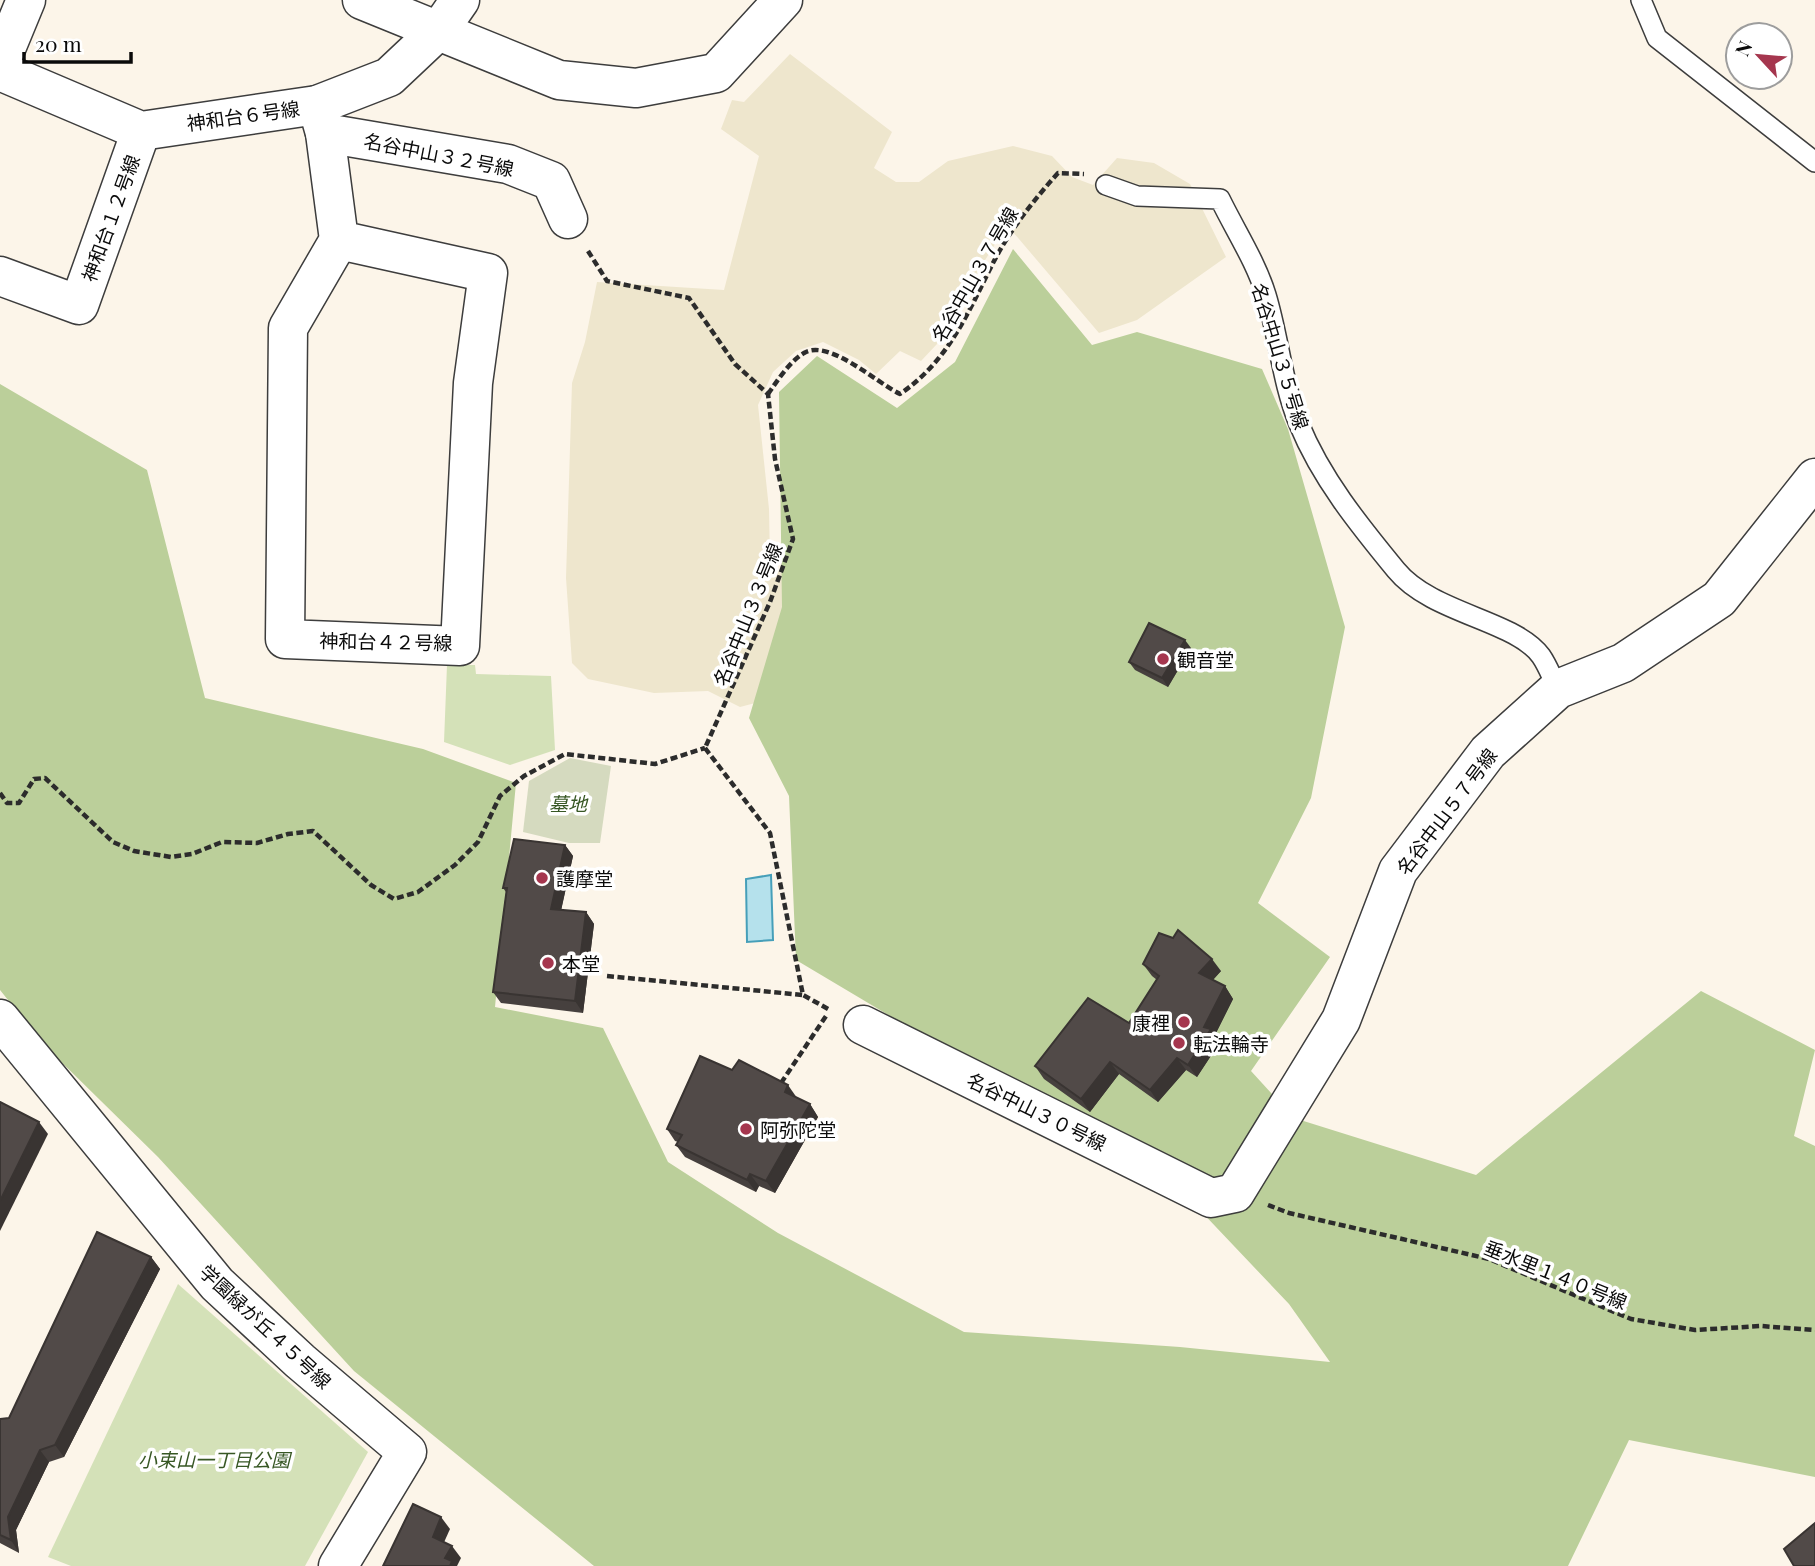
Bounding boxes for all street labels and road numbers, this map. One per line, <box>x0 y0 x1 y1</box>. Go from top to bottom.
street label: 神和台６号線 <box>185 94 301 136</box>
street label: 名谷中山３２号線 <box>362 127 516 181</box>
street label: 神和台１２号線 <box>75 151 145 285</box>
street label: 名谷中山３７号線 <box>925 202 1023 346</box>
street label: 名谷中山３５号線 <box>1246 280 1316 432</box>
street label: 名谷中山３３号線 <box>706 539 788 689</box>
street label: 神和台４２号線 <box>319 627 453 655</box>
street label: 名谷中山５７号線 <box>1390 742 1502 880</box>
street label: 名谷中山３０号線 <box>963 1066 1111 1156</box>
street label: 垂水里１４０号線 <box>1481 1233 1631 1315</box>
street label: 学園緑が丘４５号線 <box>195 1258 337 1394</box>

